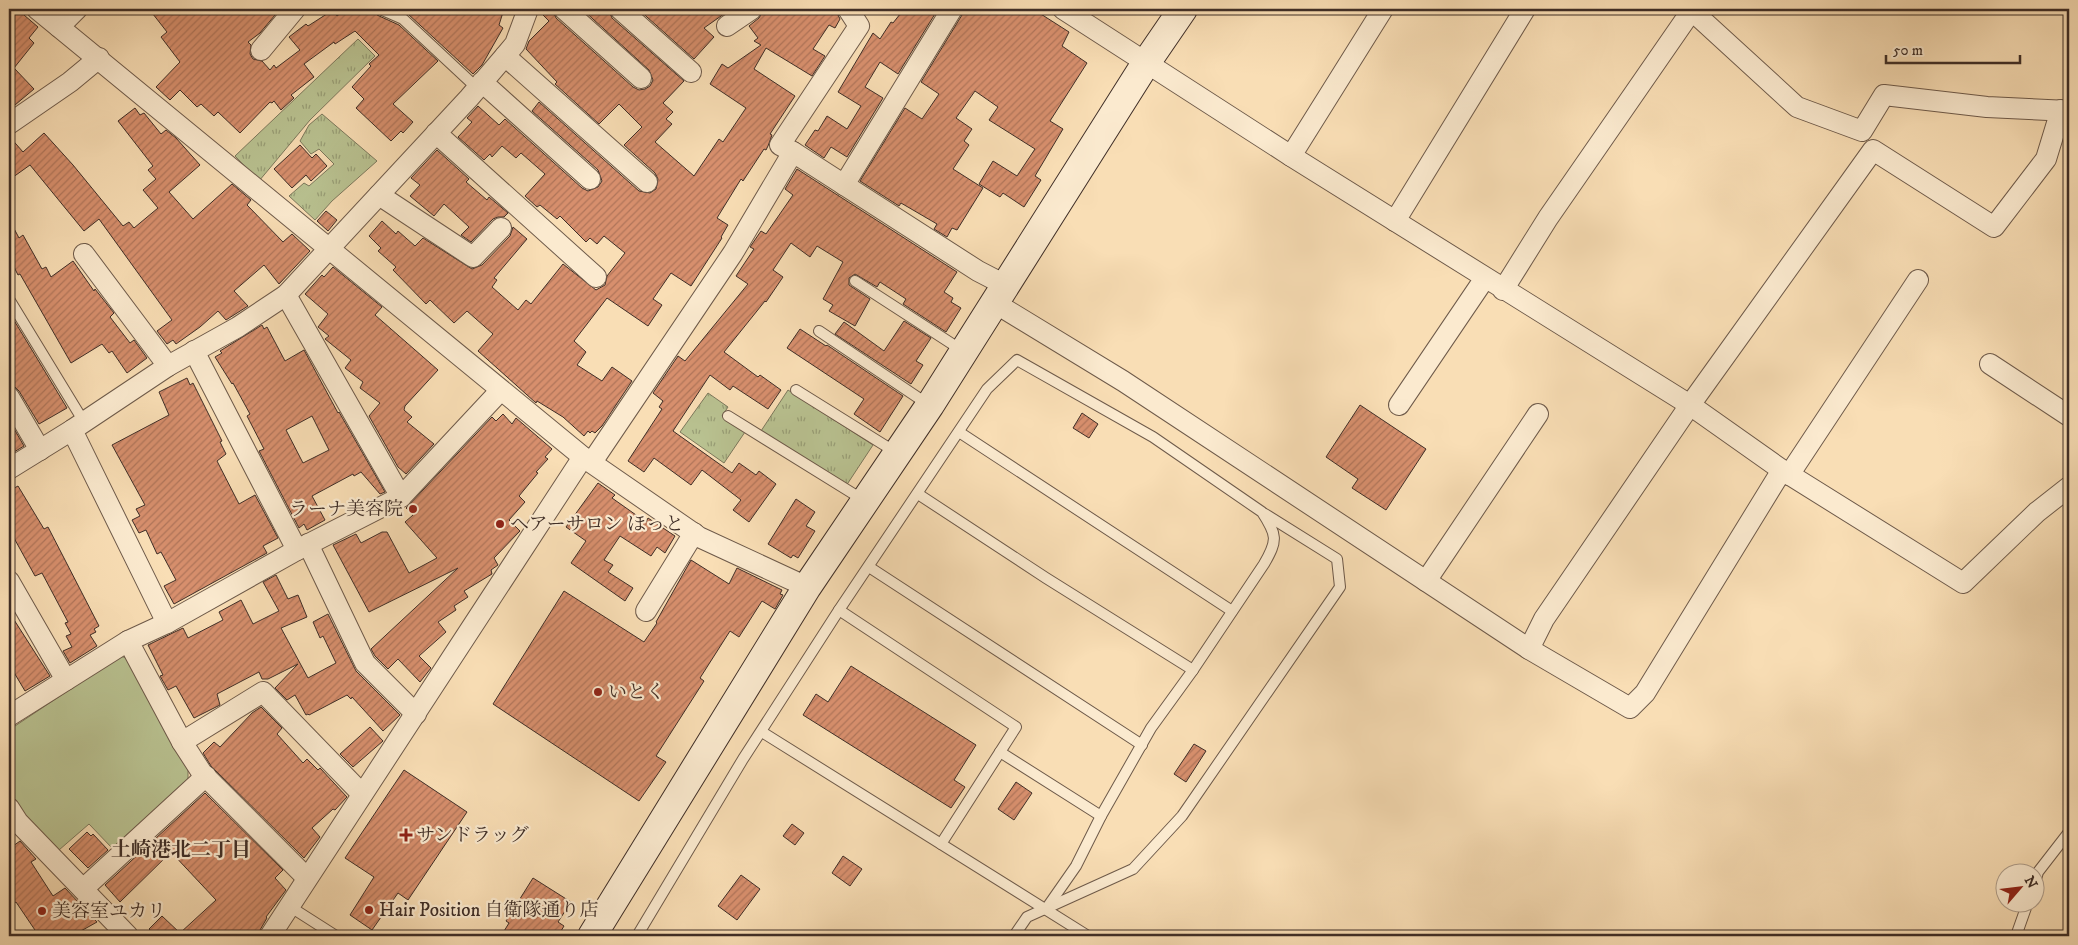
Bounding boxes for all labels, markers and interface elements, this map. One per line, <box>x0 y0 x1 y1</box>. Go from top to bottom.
scale bar <box>1886 32 2019 64</box>
text: 50 m <box>1893 41 1923 60</box>
place label: ラーナ美容院 <box>289 498 403 521</box>
marker: ラーナ美容院 <box>407 503 419 515</box>
place label: ヘアーサロン ほっと <box>510 513 684 536</box>
marker: ヘアーサロン ほっと <box>494 518 506 530</box>
place label: いとく <box>608 681 665 704</box>
marker: いとく <box>592 686 604 698</box>
place label: サンドラッグ <box>416 824 529 847</box>
marker: サンドラッグ <box>400 829 412 841</box>
district label: 土崎港北二丁目 <box>111 838 251 863</box>
north arrow <box>1996 862 2046 912</box>
text: N <box>2020 873 2041 892</box>
place label: Hair Position 自衛隊通り店 <box>379 899 598 922</box>
place label: 美容室ユカリ <box>52 900 166 923</box>
marker: Hair Position 自衛隊通り店 <box>363 904 375 916</box>
marker: 美容室ユカリ <box>36 905 48 917</box>

